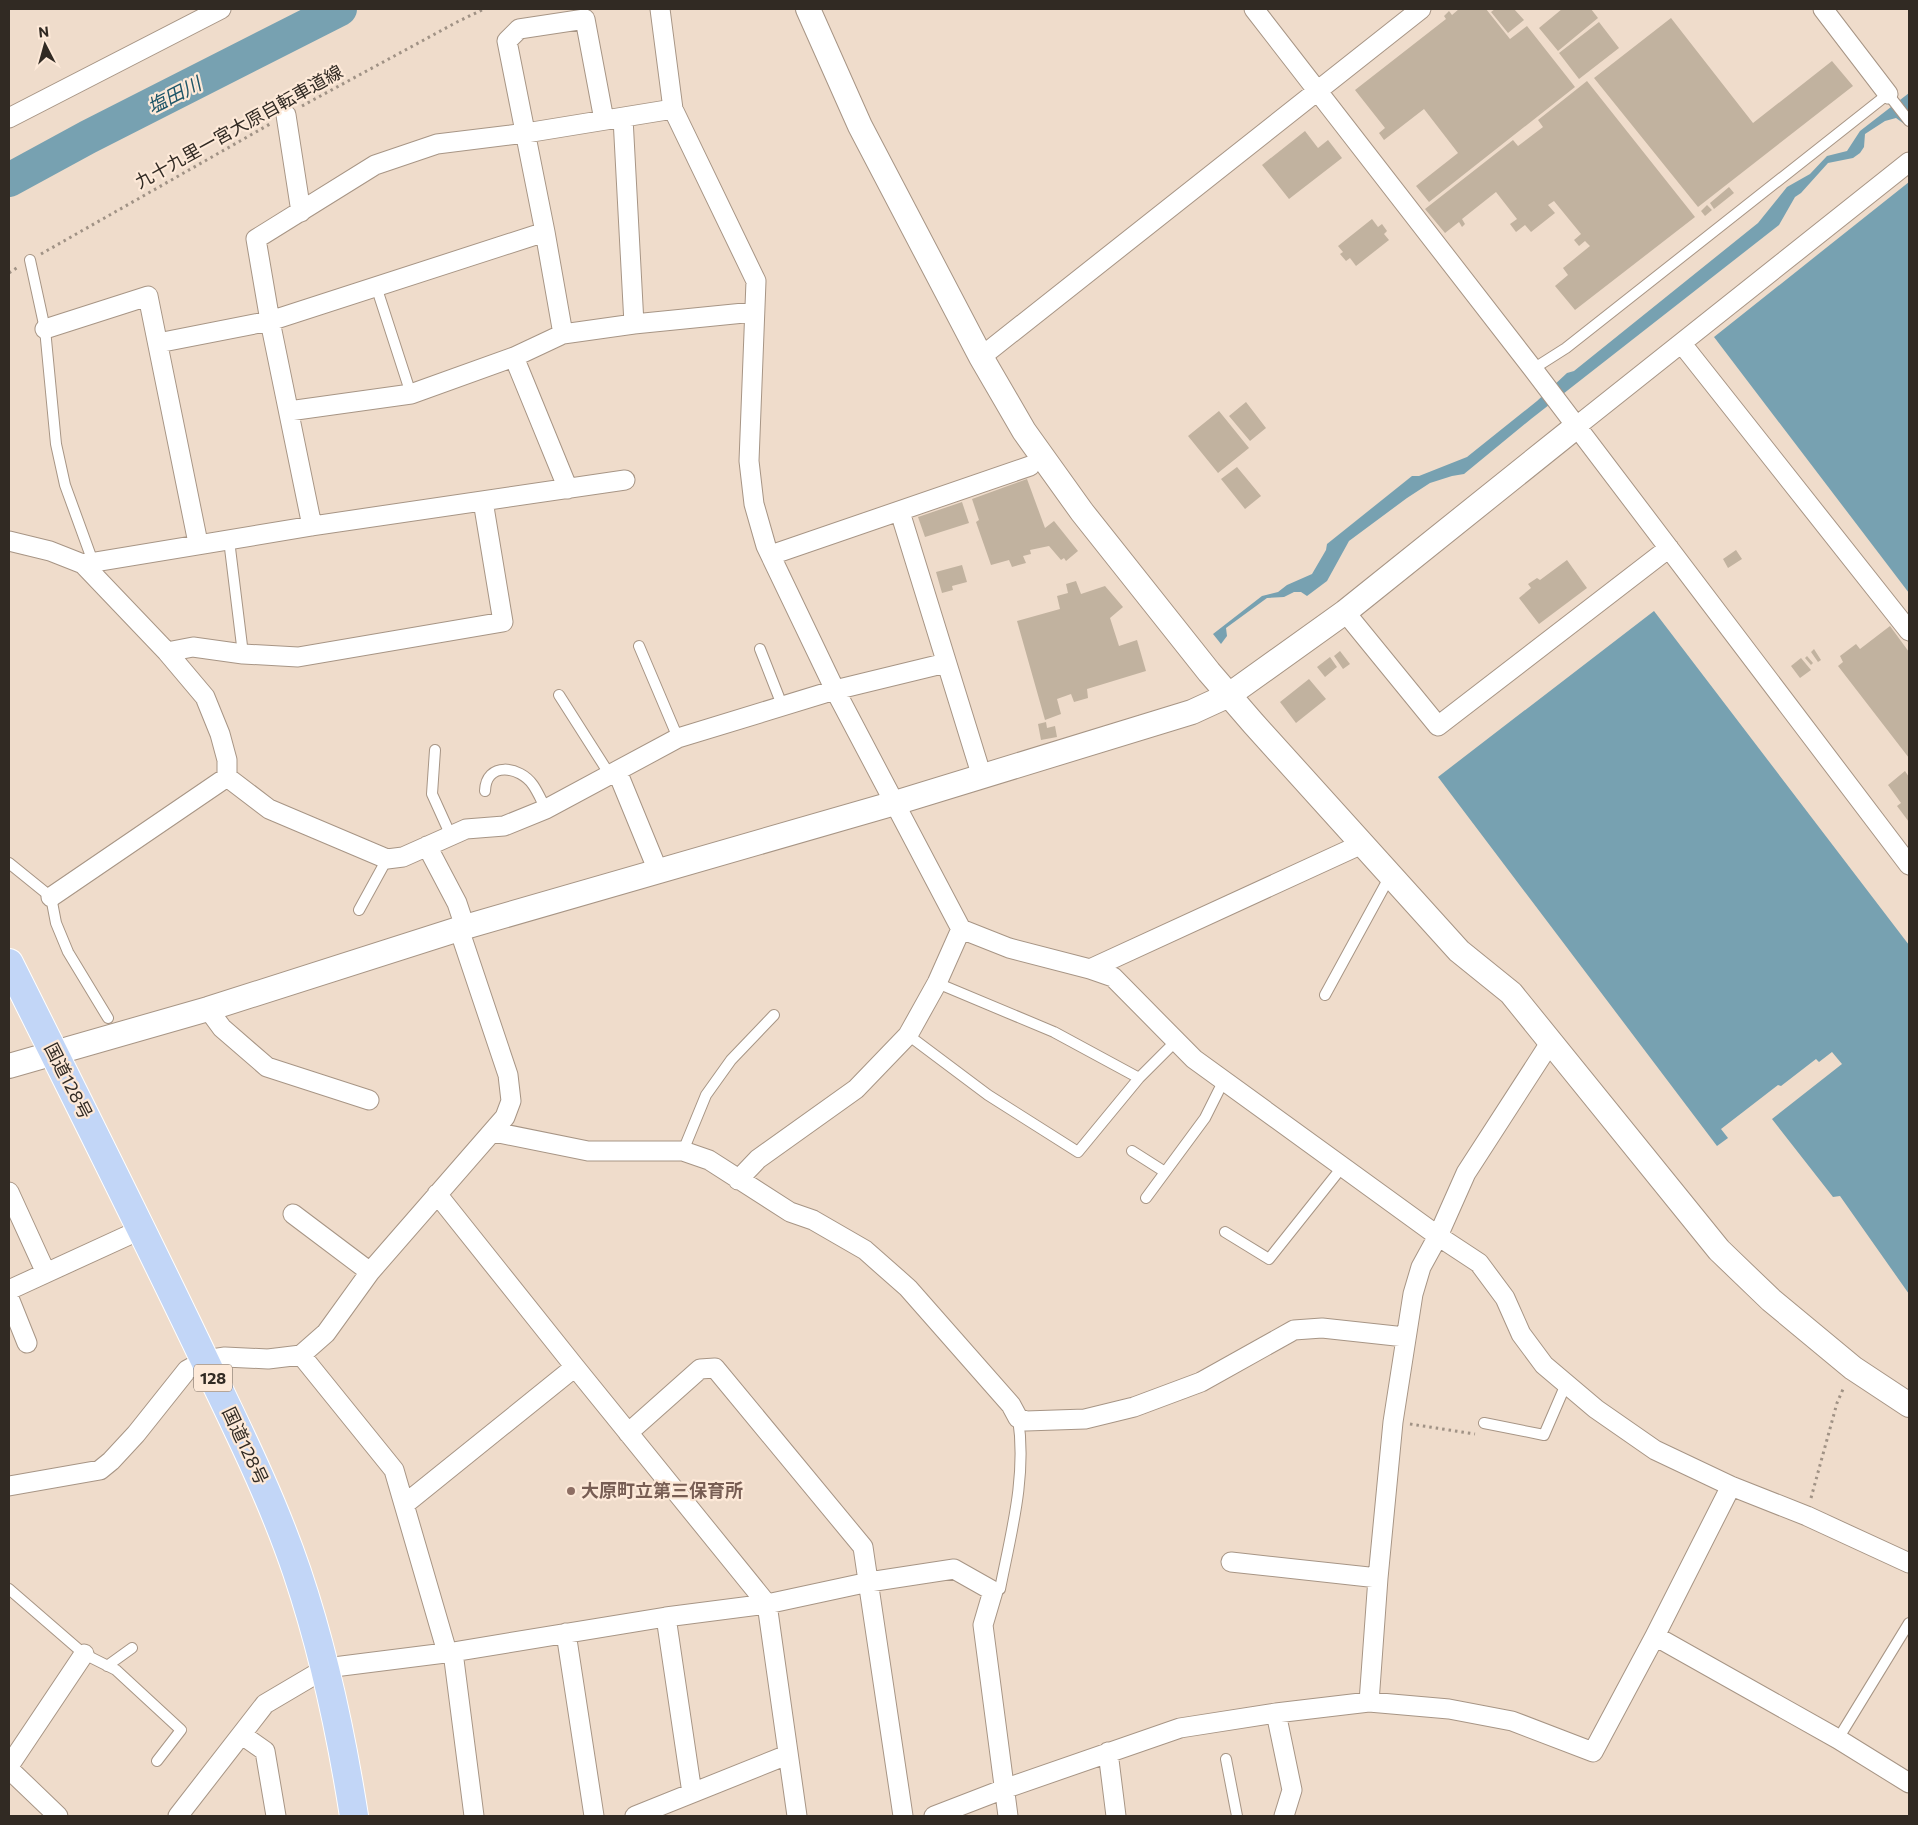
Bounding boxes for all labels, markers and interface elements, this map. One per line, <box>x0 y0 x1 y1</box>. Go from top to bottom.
north arrow <box>20 20 70 70</box>
text: N <box>37 23 50 41</box>
street label: 九十九里一宮大原自転車道線 <box>131 60 346 192</box>
water label: 塩田川 <box>143 70 206 118</box>
street label: 国道128号 <box>40 1039 97 1122</box>
road number: 128 <box>194 1365 232 1392</box>
street label: 国道128号 <box>218 1404 273 1488</box>
place label: 大原町立第三保育所 <box>581 1479 743 1501</box>
marker: 大原町立第三保育所 <box>565 1485 577 1497</box>

